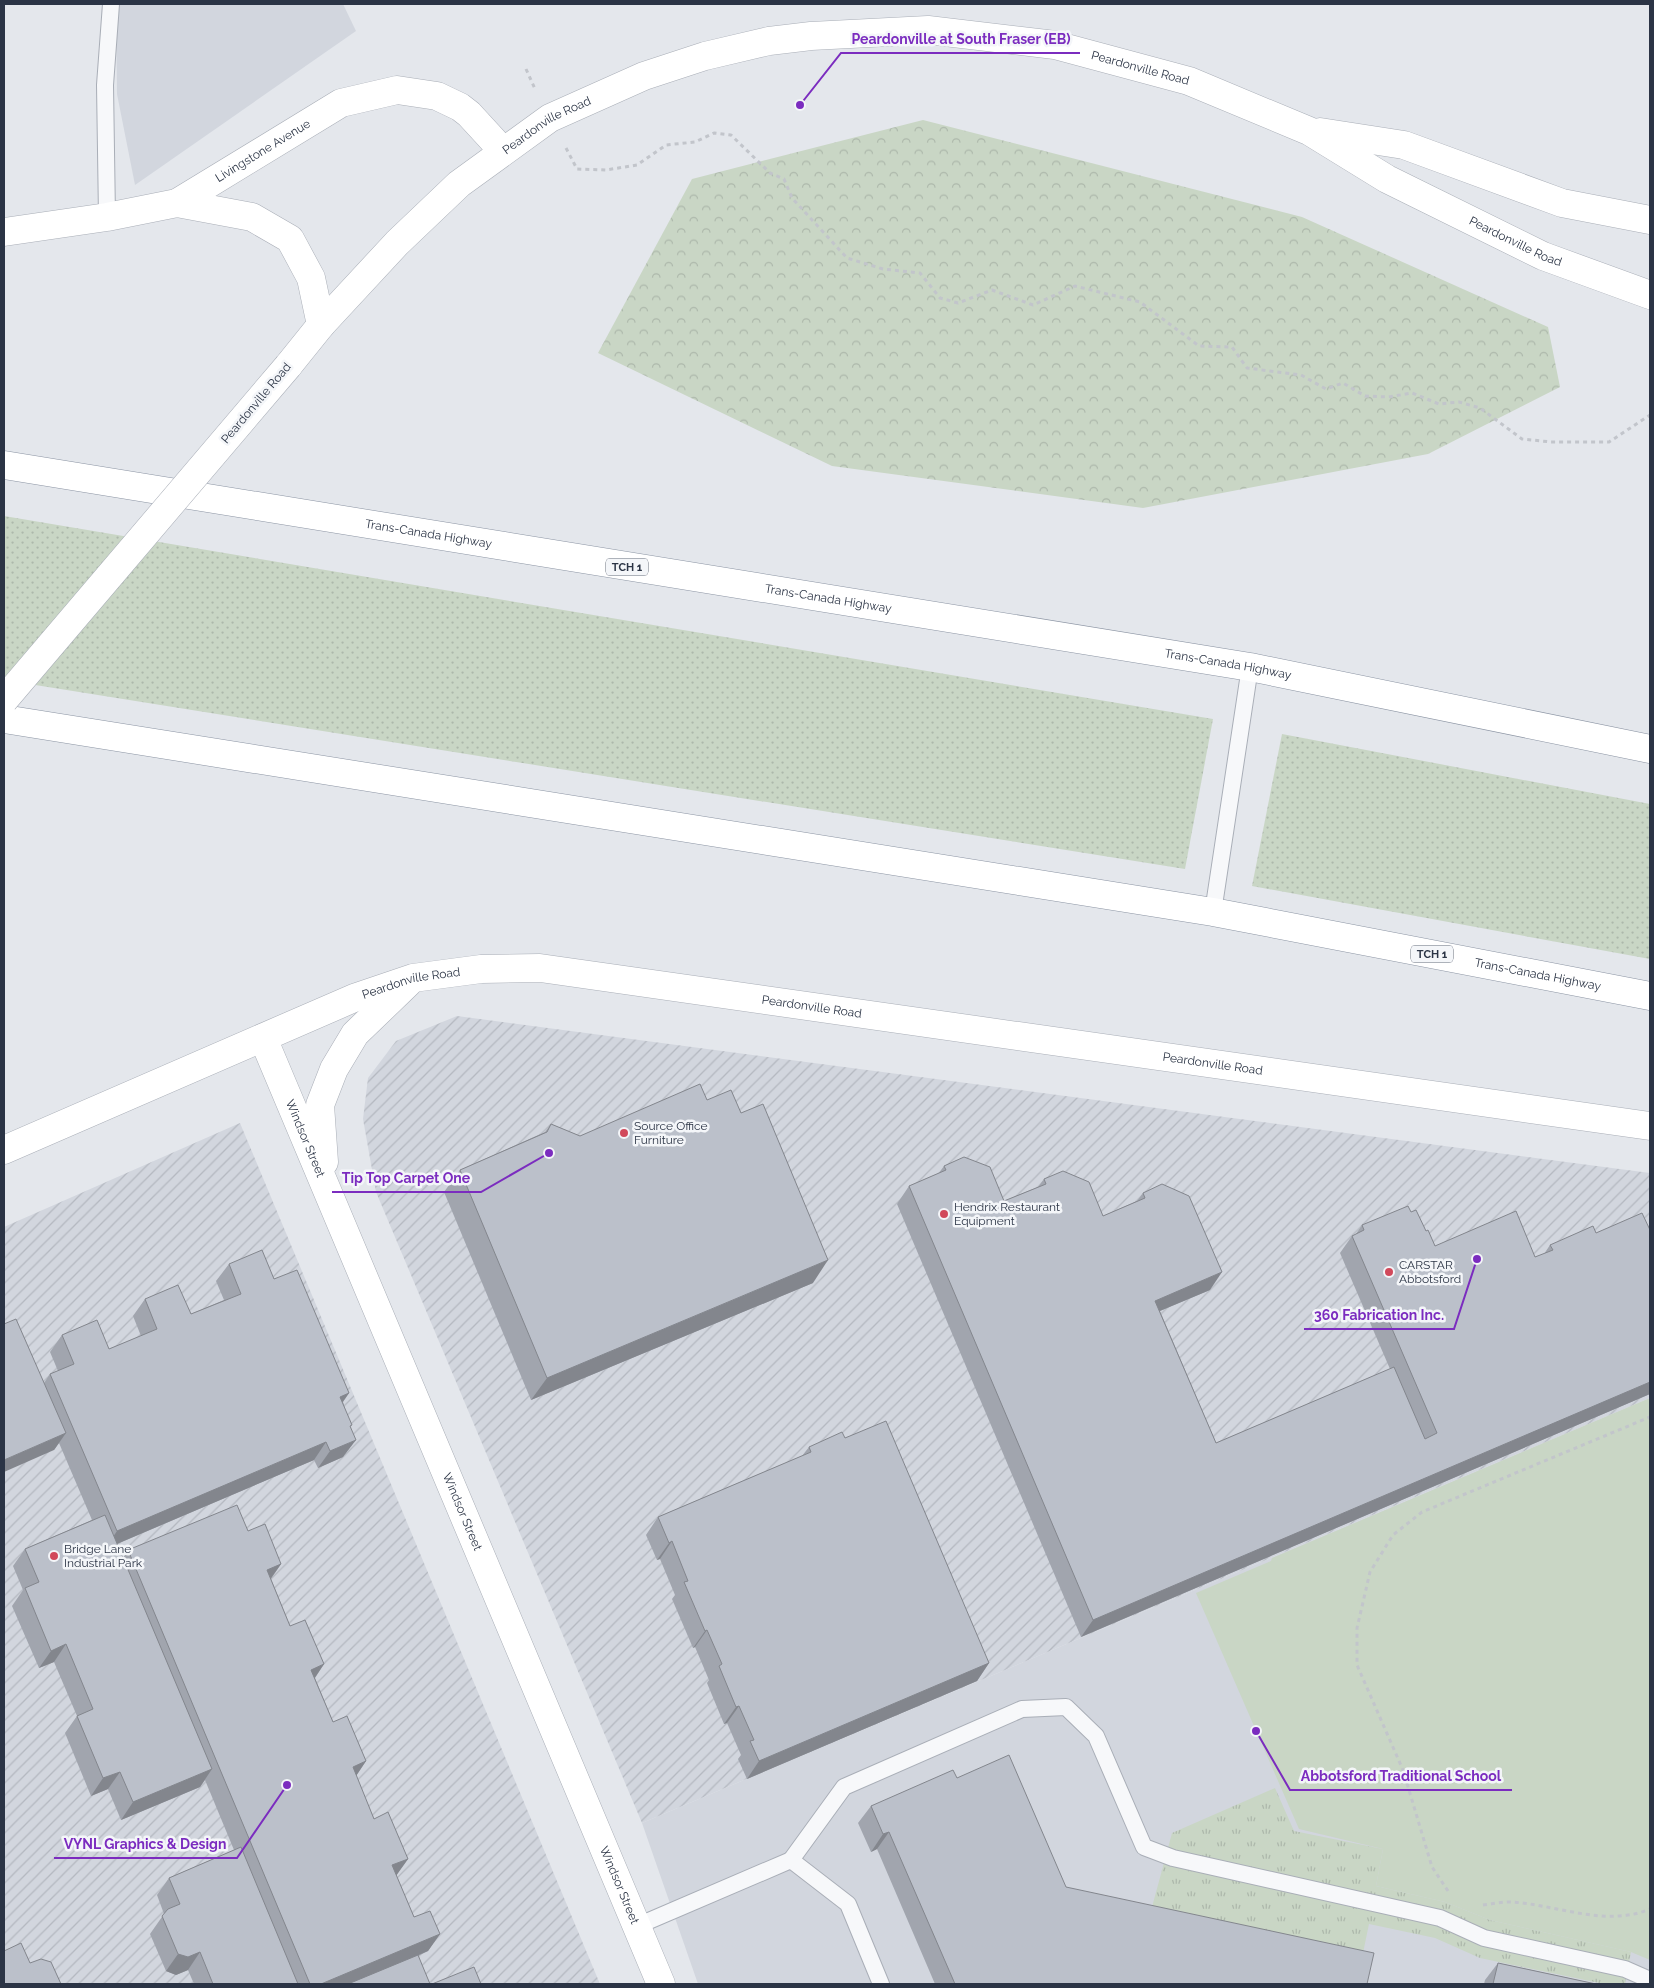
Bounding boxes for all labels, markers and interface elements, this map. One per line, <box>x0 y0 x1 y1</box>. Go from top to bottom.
callout: Peardonville at South Fraser (EB) <box>841 24 1080 53</box>
text: Peardonville at South Fraser (EB) <box>851 31 1071 47</box>
street label: Peardonville Road <box>1090 48 1191 88</box>
street label: Peardonville Road <box>500 94 593 157</box>
street label: Livingstone Avenue <box>213 116 313 185</box>
street label: Peardonville Road <box>1467 214 1564 269</box>
street label: Peardonville Road <box>218 360 294 446</box>
street label: Trans-Canada Highway <box>364 517 493 551</box>
road number: TCH 1 <box>606 558 648 576</box>
street label: Trans-Canada Highway <box>764 581 893 616</box>
street label: Trans-Canada Highway <box>1163 646 1293 682</box>
road number: TCH 1 <box>1411 946 1453 962</box>
street label: Trans-Canada Highway <box>1473 955 1603 994</box>
street label: Peardonville Road <box>360 965 461 1002</box>
street label: Peardonville Road <box>761 993 863 1021</box>
street label: Peardonville Road <box>1162 1050 1264 1078</box>
street label: Windsor Street <box>283 1098 328 1179</box>
place label: Source Office Furniture <box>634 1119 708 1147</box>
marker: Source Office Furniture <box>618 1127 630 1139</box>
callout: Tip Top Carpet One <box>332 1163 481 1192</box>
text: Tip Top Carpet One <box>342 1170 471 1186</box>
place label: Hendrix Restaurant Equipment <box>954 1200 1060 1228</box>
marker: Hendrix Restaurant Equipment <box>938 1208 950 1220</box>
place label: CARSTAR Abbotsford <box>1399 1258 1461 1286</box>
marker: CARSTAR Abbotsford <box>1383 1266 1395 1278</box>
callout: 360 Fabrication Inc. <box>1304 1300 1454 1329</box>
text: 360 Fabrication Inc. <box>1314 1307 1444 1323</box>
street label: Windsor Street <box>440 1471 485 1553</box>
place label: Bridge Lane Industrial Park <box>64 1542 143 1570</box>
marker: Bridge Lane Industrial Park <box>48 1550 60 1562</box>
callout: Abbotsford Traditional School <box>1290 1761 1512 1790</box>
text: Abbotsford Traditional School <box>1301 1768 1502 1784</box>
callout: VYNL Graphics & Design <box>54 1829 237 1858</box>
text: VYNL Graphics & Design <box>64 1836 226 1852</box>
street label: Windsor Street <box>597 1844 642 1926</box>

